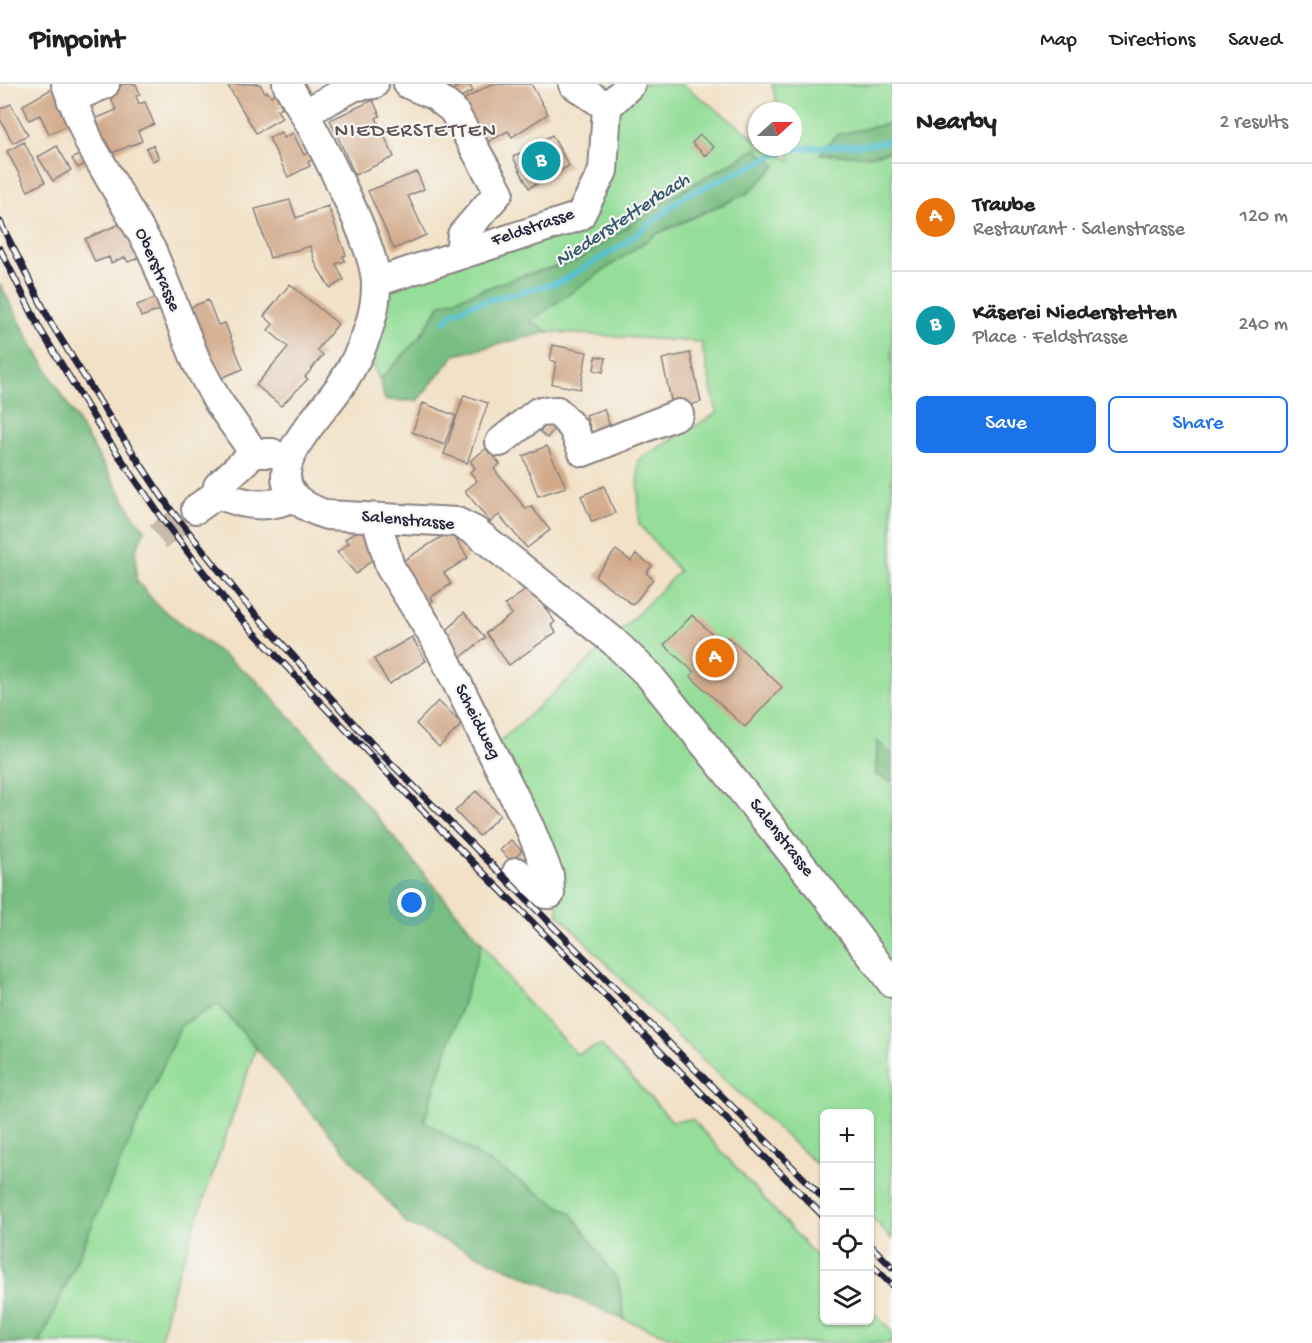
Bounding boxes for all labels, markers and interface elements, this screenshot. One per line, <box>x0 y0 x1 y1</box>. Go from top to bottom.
text: Pinpoint <box>30 25 124 58</box>
text: Map <box>1040 29 1077 54</box>
text: Directions <box>1110 29 1195 54</box>
text: Saved <box>1228 29 1282 54</box>
north arrow <box>748 102 802 156</box>
text: Nearby <box>916 108 997 139</box>
text: 2 results <box>1219 112 1288 135</box>
district label: NIEDERSTETTEN <box>335 120 497 145</box>
pin: B <box>522 138 560 184</box>
water label: Niederstetterbach <box>551 169 695 273</box>
text: Traube <box>973 193 1035 219</box>
street label: Feldstrasse <box>488 204 578 252</box>
text: A <box>930 206 941 229</box>
text: 120 m <box>1240 206 1288 229</box>
text: Restaurant · Salenstrasse <box>973 219 1185 242</box>
street label: Oberstrasse <box>129 225 185 316</box>
text: Käserei Niederstetten <box>973 301 1177 327</box>
text: B <box>930 314 941 337</box>
text: 240 m <box>1238 314 1288 337</box>
text: Place · Feldstrasse <box>973 327 1128 350</box>
button: Save <box>916 396 1096 453</box>
button: Share <box>1108 396 1288 453</box>
street label: Salenstrasse <box>361 506 456 536</box>
pin: A <box>696 636 734 680</box>
street label: Scheidweg <box>449 681 505 763</box>
street label: Salenstrasse <box>744 795 818 882</box>
your location <box>397 888 426 917</box>
map controls <box>820 1109 874 1325</box>
button: + <box>820 1109 874 1163</box>
button: − <box>820 1163 874 1217</box>
button: locate <box>820 1217 874 1271</box>
button: layers <box>820 1271 874 1325</box>

